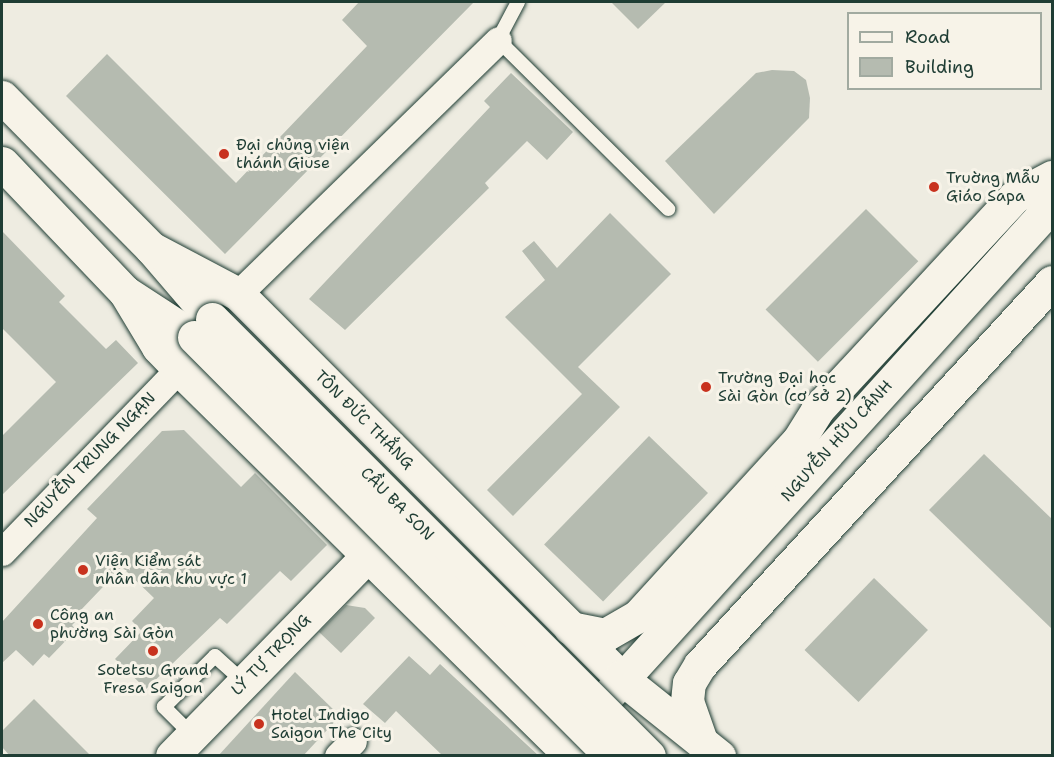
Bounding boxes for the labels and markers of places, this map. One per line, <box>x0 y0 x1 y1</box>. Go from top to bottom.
place label: Đại chủng viện thánh Giuse <box>236 135 350 173</box>
marker: Đại chủng viện thánh Giuse <box>217 147 231 161</box>
place label: Truờng Mẫu Giáo Sapa <box>946 168 1040 206</box>
marker: Truờng Mẫu Giáo Sapa <box>927 180 941 194</box>
place label: Trường Đại học Sài Gòn (cơ sở 2) <box>718 368 852 406</box>
marker: Trường Đại học Sài Gòn (cơ sở 2) <box>699 380 713 394</box>
place label: Viện Kiểm sát nhân dân khu vực 1 <box>95 551 247 589</box>
marker: Viện Kiểm sát nhân dân khu vực 1 <box>76 563 90 577</box>
place label: Công an phường Sài Gòn <box>50 605 174 643</box>
marker: Công an phường Sài Gòn <box>31 617 45 631</box>
marker: Sotetsu Grand Fresa Saigon <box>146 644 160 658</box>
place label: Sotetsu Grand Fresa Saigon <box>97 660 209 698</box>
place label: Hotel Indigo Saigon The City <box>271 705 392 743</box>
marker: Hotel Indigo Saigon The City <box>252 717 266 731</box>

